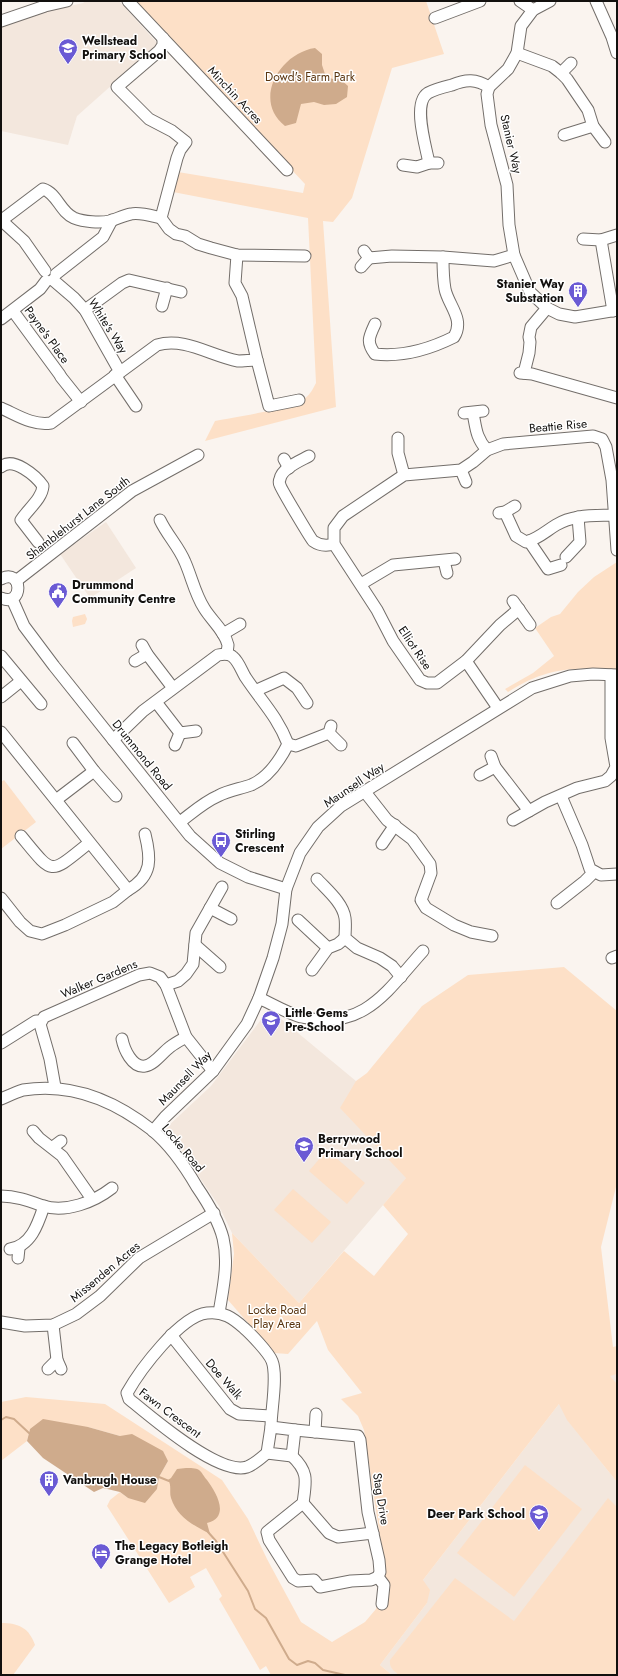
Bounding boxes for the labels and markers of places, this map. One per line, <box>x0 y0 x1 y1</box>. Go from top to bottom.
place label: Wellstead Primary School <box>82 32 167 64</box>
school or university icon: Wellstead Primary School <box>57 37 79 65</box>
place label: Stanier Way Substation <box>496 275 565 307</box>
building icon: Stanier Way Substation <box>567 280 589 308</box>
place label: Drummond Community Centre <box>72 576 176 608</box>
public building icon: Drummond Community Centre <box>47 581 69 609</box>
place label: Stirling Crescent <box>235 825 284 857</box>
bus stop icon: Stirling Crescent <box>210 830 232 858</box>
place label: Little Gems Pre-School <box>285 1004 348 1036</box>
school or university icon: Little Gems Pre-School <box>260 1009 282 1037</box>
place label: Berrywood Primary School <box>318 1130 403 1162</box>
school or university icon: Berrywood Primary School <box>293 1135 315 1163</box>
building icon: Vanbrugh House <box>38 1469 60 1497</box>
place label: Vanbrugh House <box>62 1471 157 1489</box>
school or university icon: Deer Park School <box>528 1503 550 1531</box>
place label: Deer Park School <box>427 1505 525 1523</box>
place label: The Legacy Botleigh Grange Hotel <box>115 1537 228 1569</box>
hotel icon: The Legacy Botleigh Grange Hotel <box>90 1542 112 1570</box>

